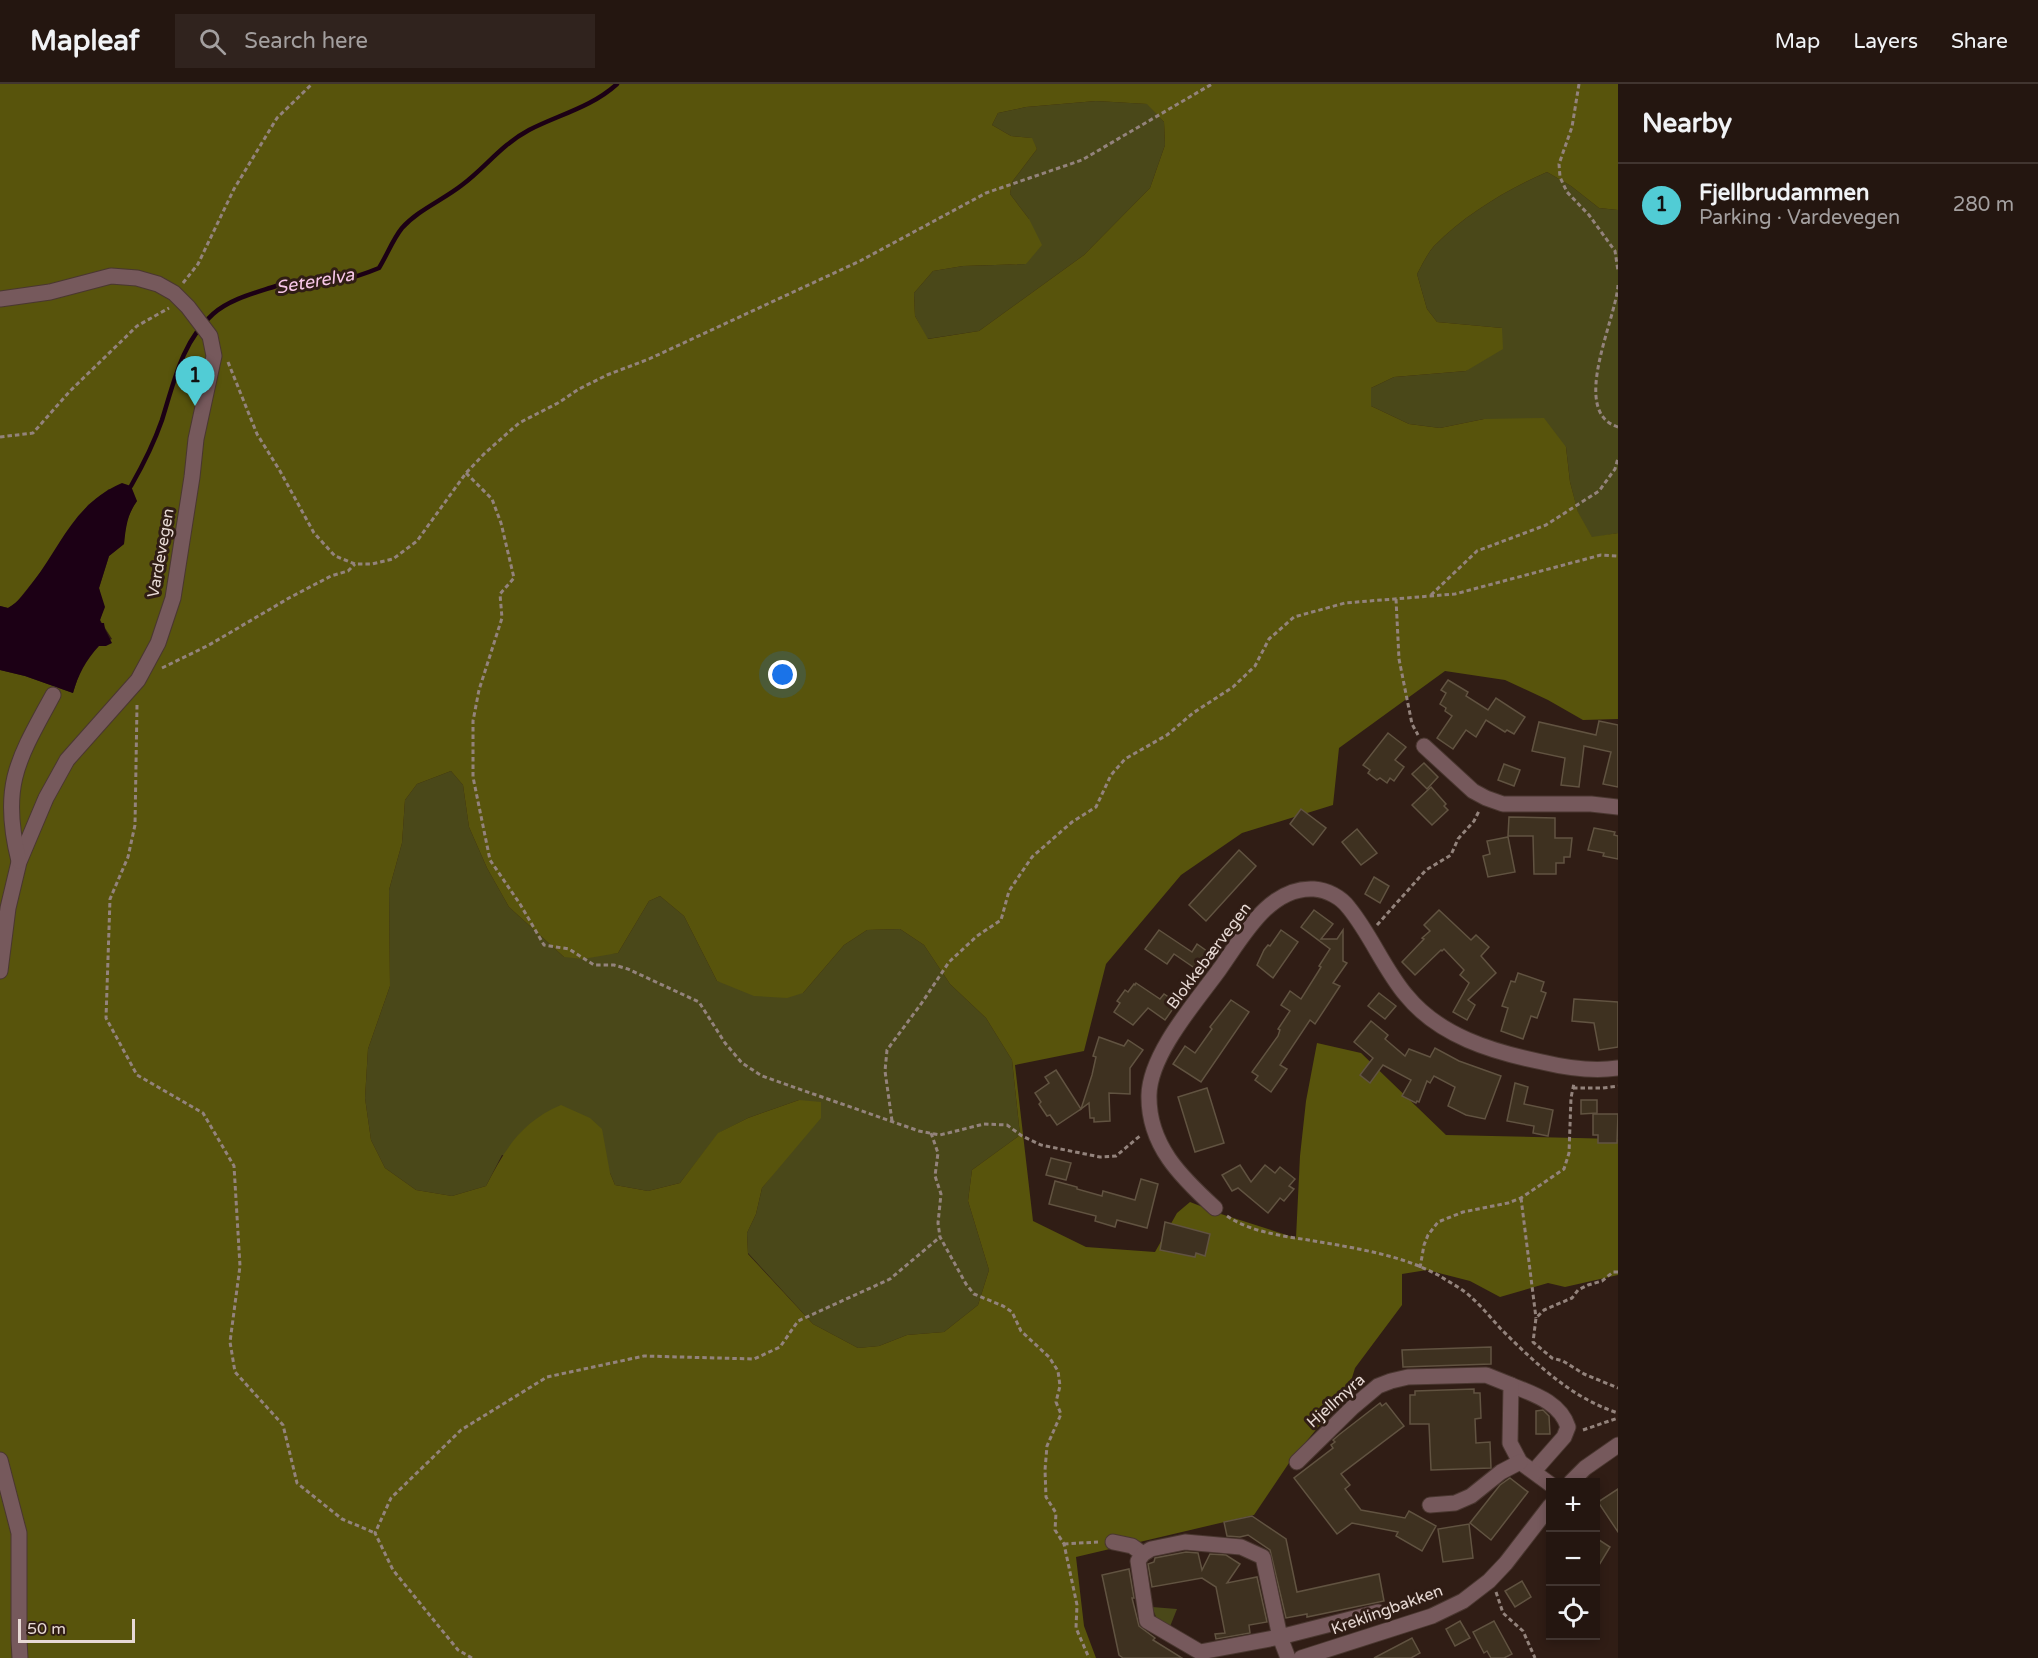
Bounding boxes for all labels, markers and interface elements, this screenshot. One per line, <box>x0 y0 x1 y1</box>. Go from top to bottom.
search box <box>175 14 595 68</box>
text: Mapleaf <box>30 24 139 58</box>
icon: search <box>196 25 229 58</box>
text: Search here <box>244 28 368 54</box>
text: Map <box>1775 29 1820 54</box>
text: Layers <box>1853 29 1918 54</box>
text: Share <box>1951 29 2008 54</box>
text: Nearby <box>1642 108 1732 139</box>
text: Fjellbrudammen <box>1699 180 1869 206</box>
text: 1 <box>1655 193 1668 217</box>
text: 280 m <box>1953 193 2014 217</box>
text: Parking · Vardevegen <box>1699 206 1900 230</box>
water label: Seterelva <box>274 263 357 299</box>
pin: 1 <box>176 356 214 406</box>
street label: Vardevegen <box>143 507 179 599</box>
your location <box>768 660 797 689</box>
street label: Blokkebærvegen <box>1162 899 1256 1013</box>
street label: Hjellmyra <box>1303 1370 1369 1432</box>
map controls <box>1546 1478 1600 1640</box>
button: + <box>1546 1478 1600 1532</box>
button: − <box>1546 1532 1600 1586</box>
street label: Kreklingbakken <box>1328 1581 1446 1639</box>
button: locate <box>1546 1586 1600 1640</box>
scale bar <box>18 1616 135 1644</box>
text: 50 m <box>27 1619 66 1639</box>

